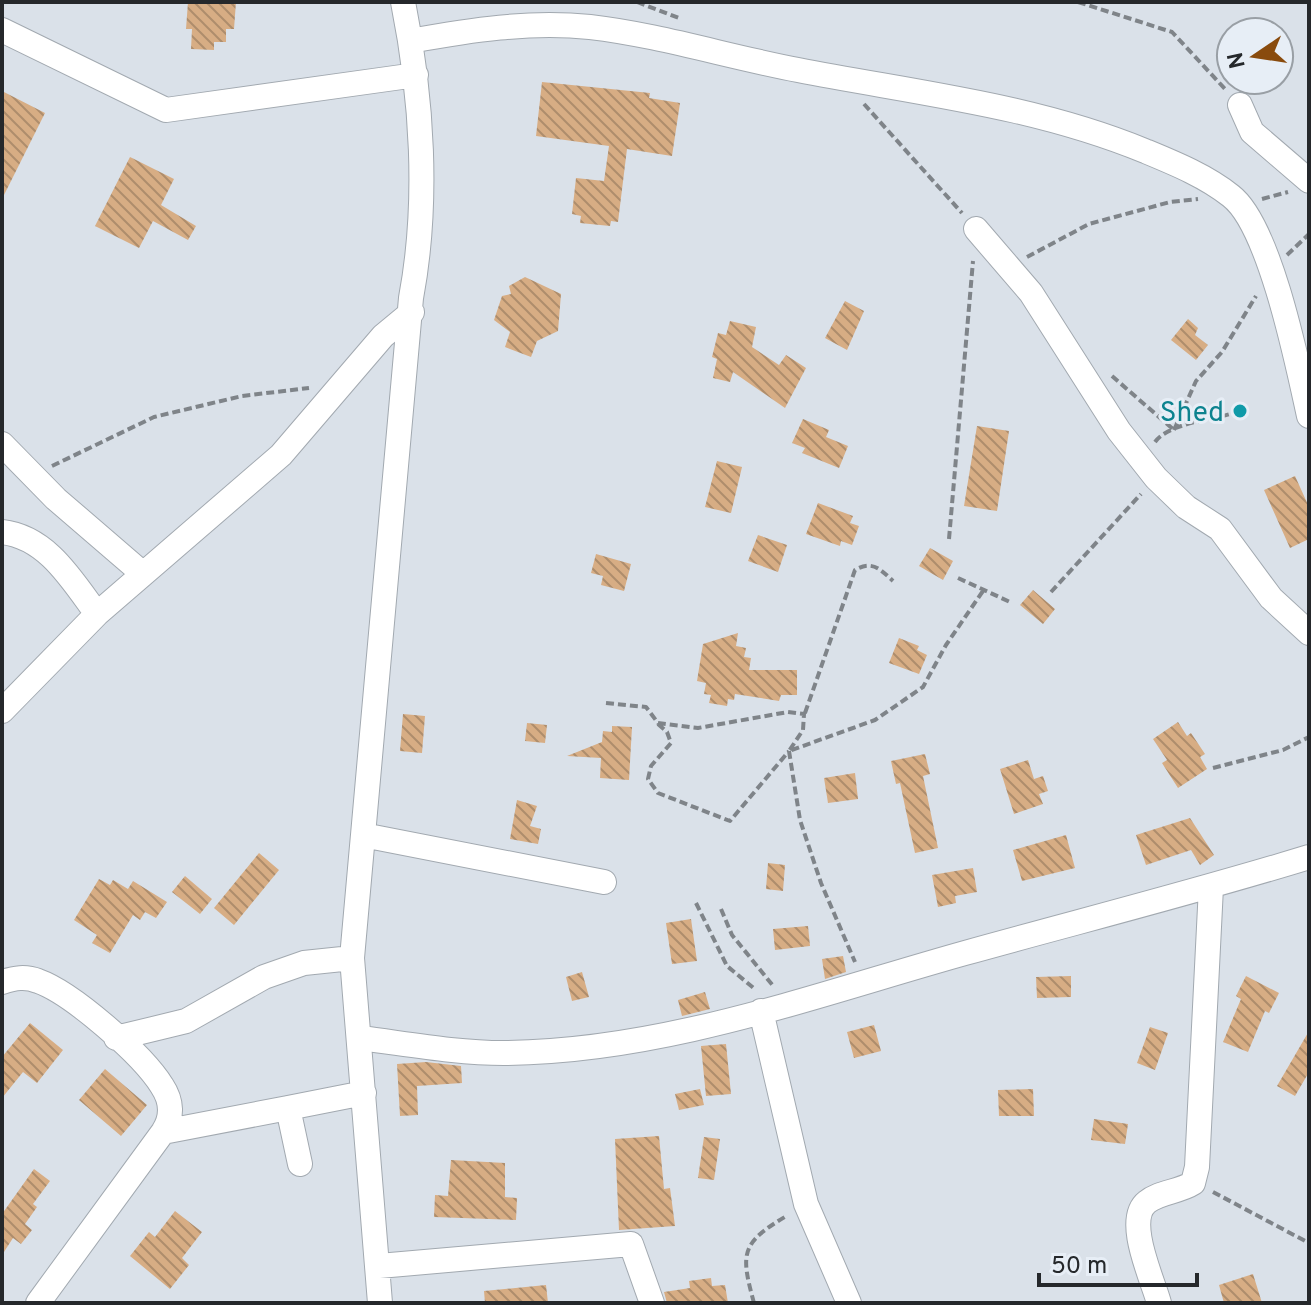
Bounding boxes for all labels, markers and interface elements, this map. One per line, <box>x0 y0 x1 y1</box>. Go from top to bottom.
north arrow <box>1215 16 1295 96</box>
text: N <box>1223 49 1253 71</box>
place label: Shed <box>1160 396 1224 432</box>
marker: Shed <box>1231 402 1249 420</box>
scale bar <box>1039 1237 1197 1287</box>
text: 50 m <box>1051 1252 1107 1282</box>

